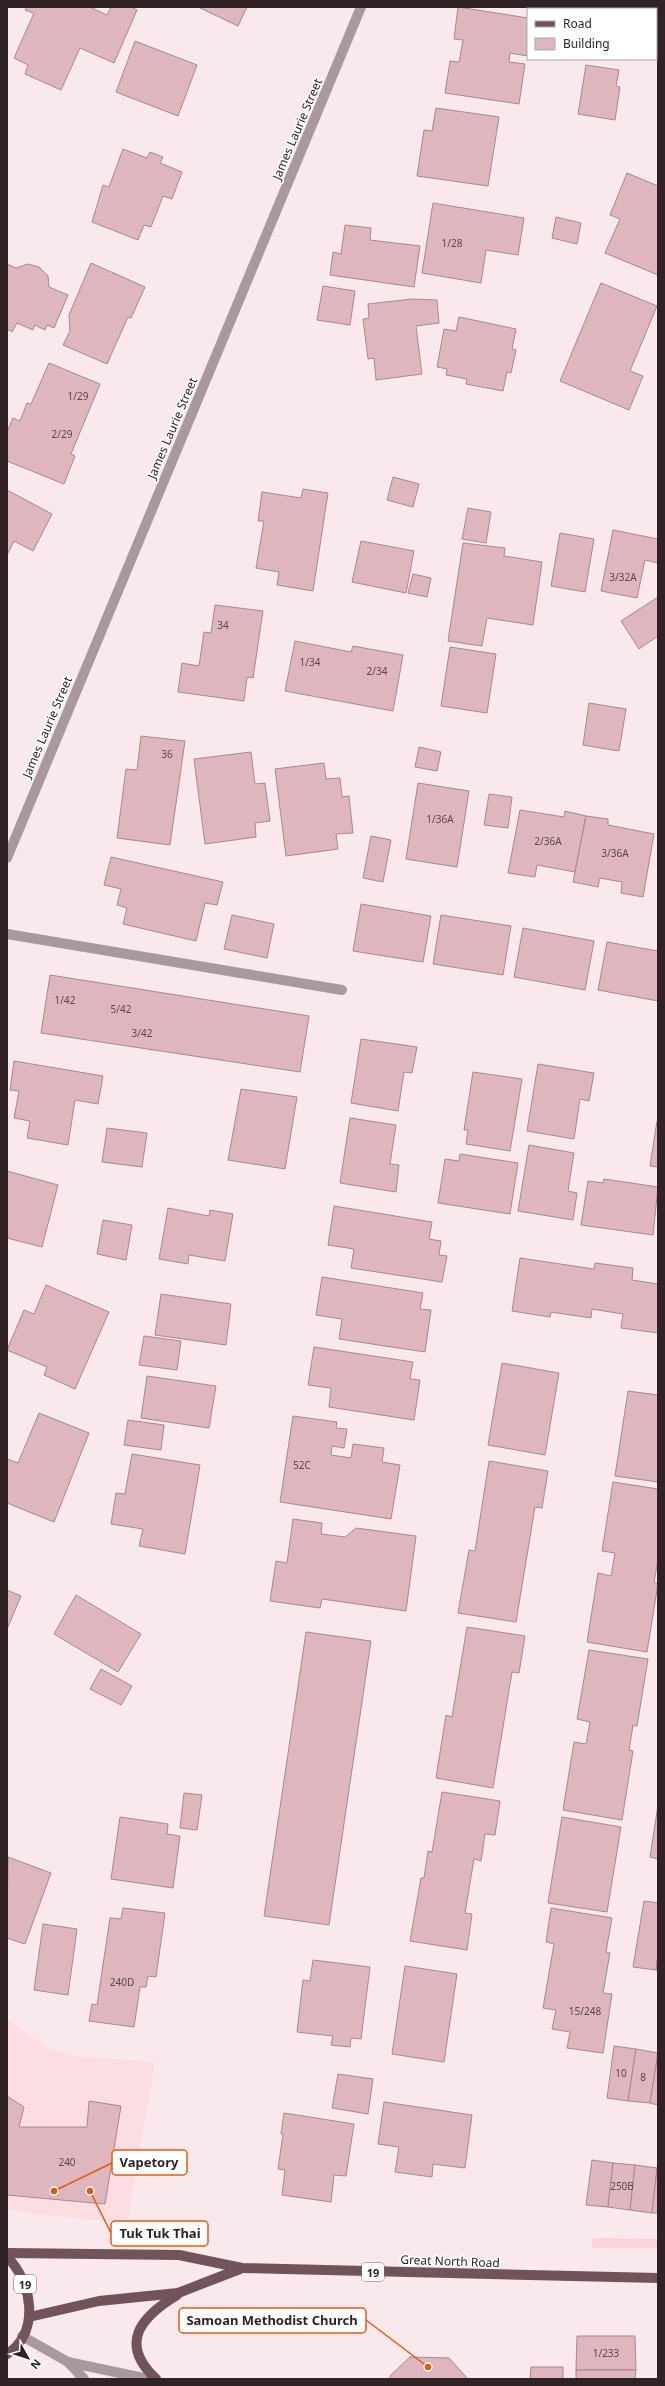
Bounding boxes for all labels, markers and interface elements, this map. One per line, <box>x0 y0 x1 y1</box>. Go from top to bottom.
legend <box>527 8 657 60</box>
text: Road <box>563 15 592 32</box>
text: Building <box>563 35 610 52</box>
street label: James Laurie Street <box>268 75 326 183</box>
house number: 1/28 <box>442 236 463 250</box>
street label: James Laurie Street <box>143 374 201 482</box>
house number: 1/29 <box>68 389 89 403</box>
house number: 2/29 <box>52 427 73 441</box>
house number: 3/32A <box>609 570 637 584</box>
house number: 34 <box>217 618 229 632</box>
house number: 1/34 <box>300 655 321 669</box>
house number: 2/34 <box>367 664 388 678</box>
street label: James Laurie Street <box>18 673 76 781</box>
house number: 36 <box>161 747 173 761</box>
house number: 1/36A <box>426 812 454 826</box>
house number: 2/36A <box>534 834 562 848</box>
house number: 3/36A <box>601 846 629 860</box>
house number: 1/42 <box>55 993 76 1007</box>
house number: 5/42 <box>111 1002 132 1016</box>
house number: 3/42 <box>132 1026 153 1040</box>
house number: 52C <box>293 1458 312 1472</box>
house number: 240D <box>110 1975 134 1989</box>
house number: 15/248 <box>569 2004 601 2018</box>
house number: 10 <box>615 2066 627 2080</box>
house number: 8 <box>640 2070 646 2084</box>
callout: Vapetory <box>112 2150 187 2175</box>
text: Vapetory <box>120 2153 179 2171</box>
house number: 240 <box>58 2155 76 2169</box>
house number: 250B <box>610 2179 634 2193</box>
callout: Tuk Tuk Thai <box>111 2221 208 2246</box>
text: Tuk Tuk Thai <box>119 2224 201 2242</box>
street label: Great North Road <box>400 2251 500 2271</box>
road number: 19 <box>362 2263 384 2281</box>
road number: 19 <box>14 2275 36 2293</box>
callout: Samoan Methodist Church <box>179 2308 366 2333</box>
text: Samoan Methodist Church <box>186 2311 358 2329</box>
north arrow <box>8 2338 48 2378</box>
house number: 1/233 <box>593 2346 620 2360</box>
text: N <box>28 2356 45 2373</box>

